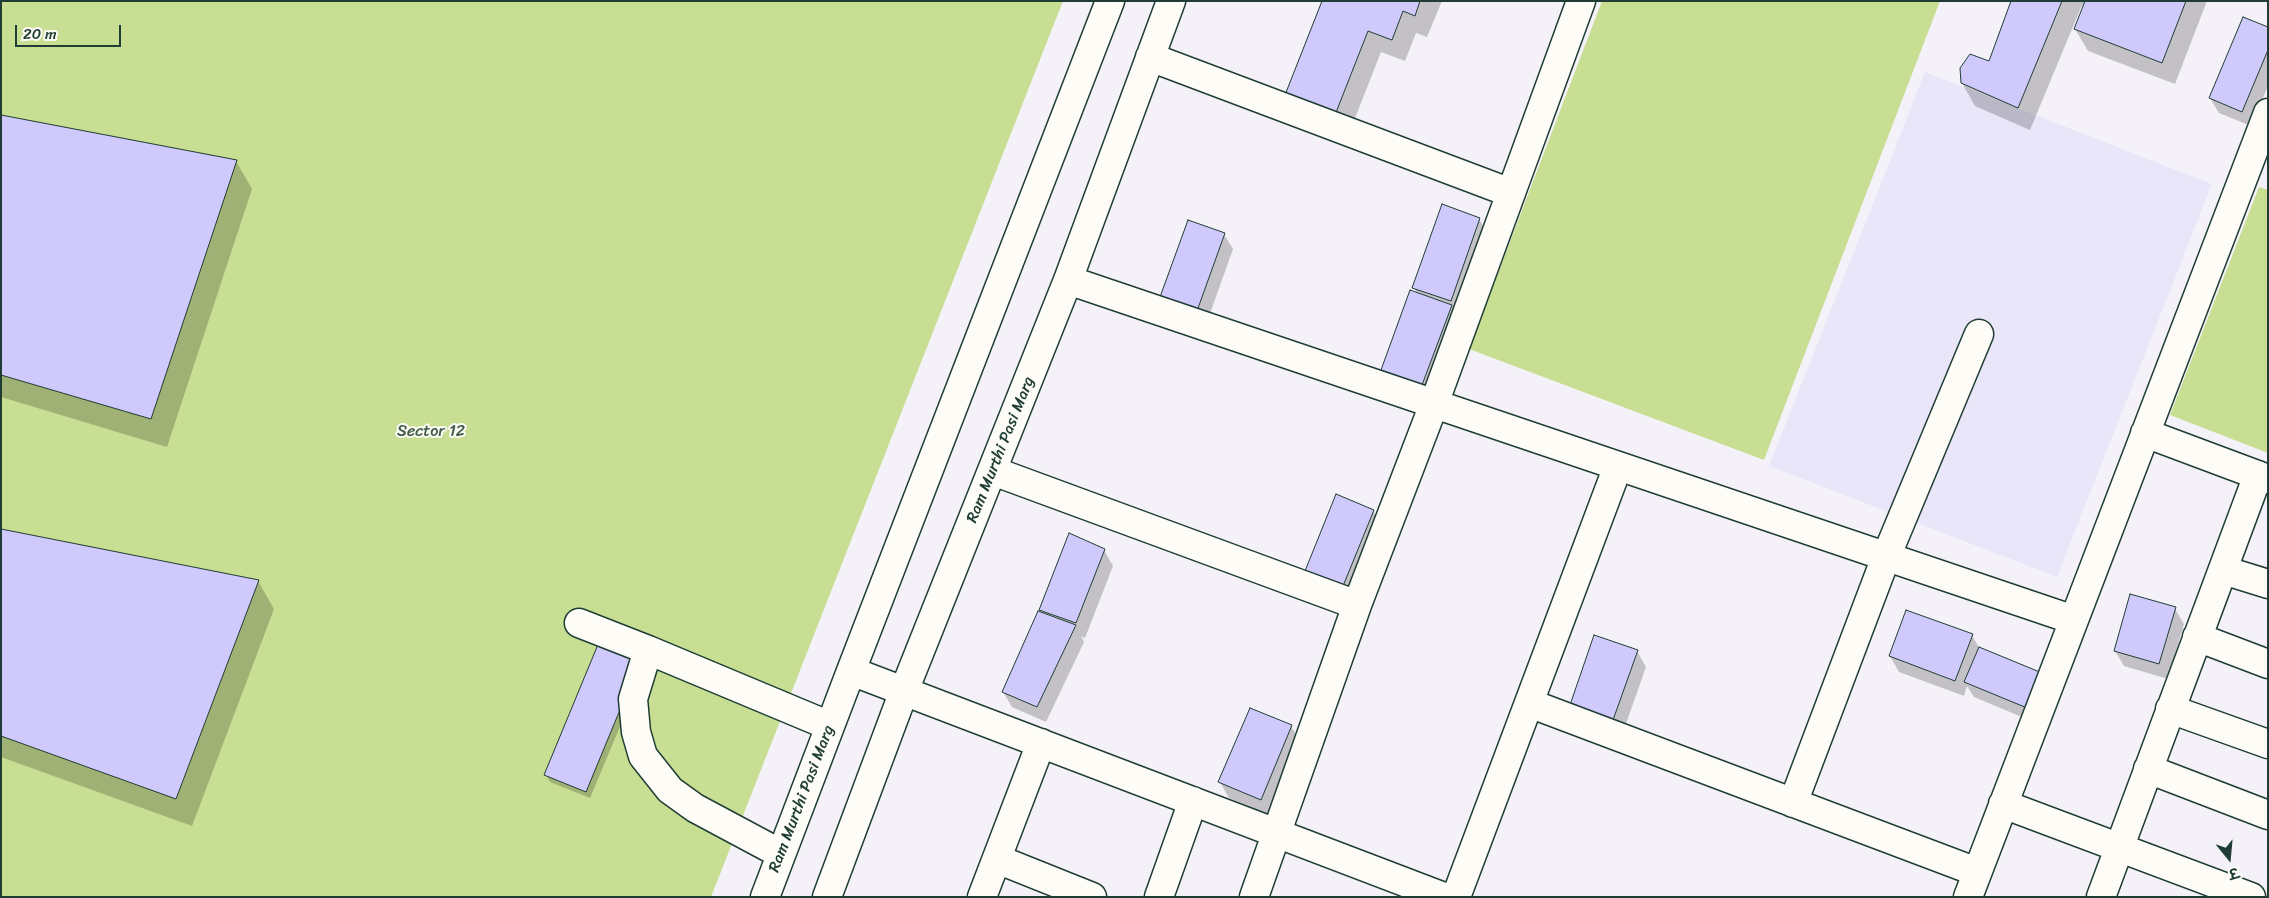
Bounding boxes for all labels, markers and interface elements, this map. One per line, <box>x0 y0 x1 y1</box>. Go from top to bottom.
scale bar <box>18 15 124 47</box>
text: 20 m <box>23 21 57 47</box>
street label: Ram Murthi Pasi Marg <box>963 374 1039 526</box>
park label: Sector 12 <box>397 422 465 442</box>
street label: Ram Murthi Pasi Marg <box>765 723 839 875</box>
north arrow <box>2204 833 2254 883</box>
text: उ <box>2225 860 2242 886</box>

